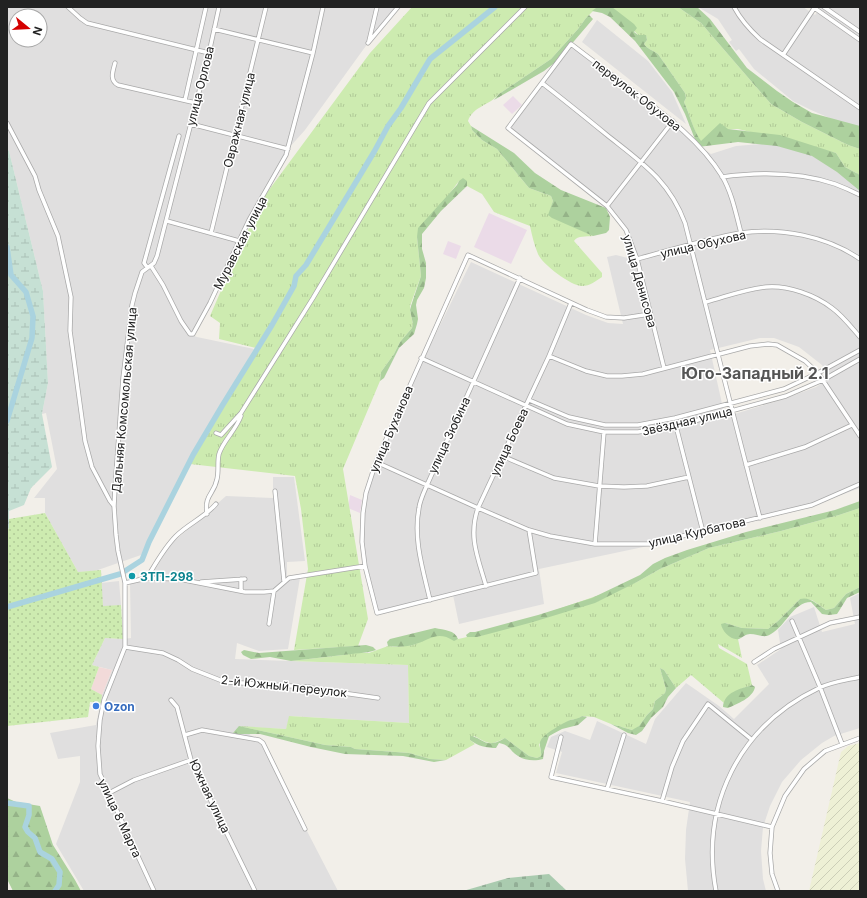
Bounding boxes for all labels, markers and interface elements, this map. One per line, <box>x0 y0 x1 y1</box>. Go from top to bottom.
north arrow <box>8 8 48 48</box>
text: N <box>30 25 45 37</box>
street label: улица Орлова <box>183 45 217 127</box>
street label: переулок Обухова <box>590 56 684 134</box>
street label: Овражная улица <box>220 71 258 169</box>
street label: Муравская улица <box>210 194 270 292</box>
street label: улица Обухова <box>659 227 747 261</box>
street label: улица Денисова <box>620 233 660 329</box>
street label: Дальняя Комсомольская улица <box>108 307 140 493</box>
district label: Юго-Западный 2.1 <box>681 363 829 383</box>
street label: улица Буханова <box>366 383 416 475</box>
street label: улица Зюбина <box>425 394 473 476</box>
street label: Звёздная улица <box>640 403 734 439</box>
street label: улица Боева <box>487 406 531 478</box>
street label: улица Курбатова <box>647 514 747 550</box>
place label: ЗТП-298 <box>140 569 193 584</box>
marker: ЗТП-298 <box>127 571 137 581</box>
street label: 2-й Южный переулок <box>220 672 348 700</box>
place label: Ozon <box>104 699 135 714</box>
marker: Ozon <box>91 701 101 711</box>
street label: Южная улица <box>186 757 234 835</box>
street label: улица 8 Марта <box>95 776 145 860</box>

